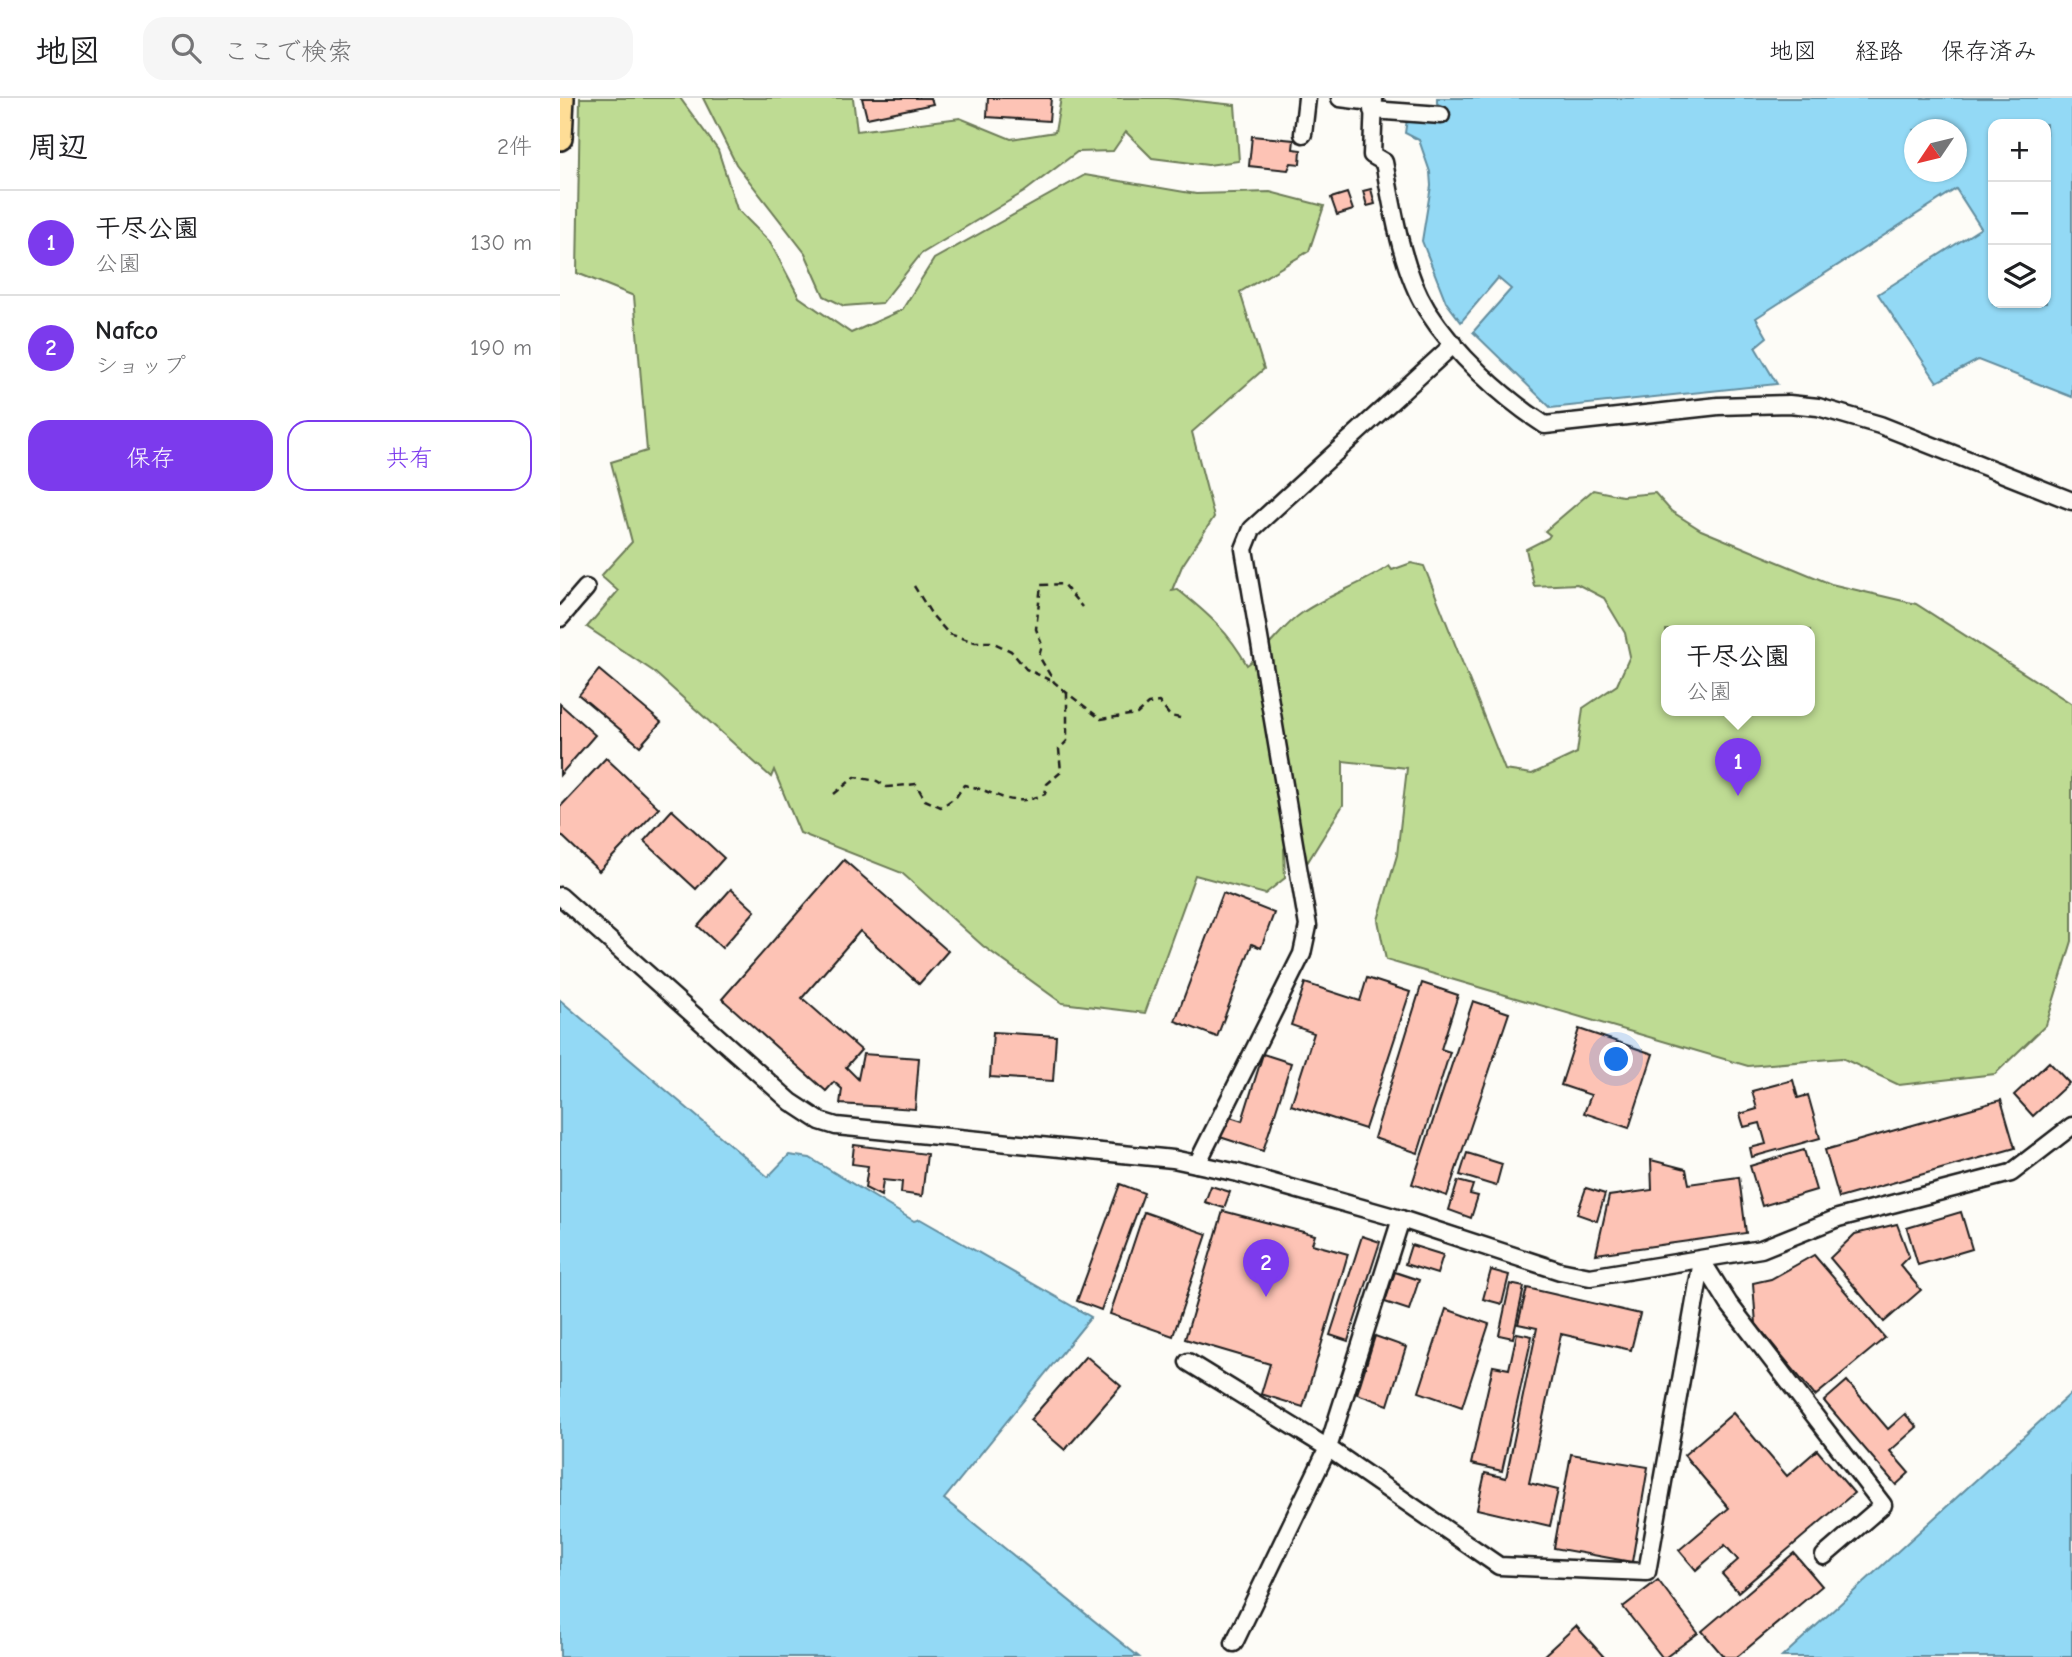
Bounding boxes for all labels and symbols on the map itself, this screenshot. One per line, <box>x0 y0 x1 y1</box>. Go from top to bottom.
north arrow <box>1904 119 1967 182</box>
pin: 1 <box>1715 738 1761 796</box>
your location <box>1599 1042 1633 1076</box>
pin: 2 <box>1243 1239 1289 1297</box>

